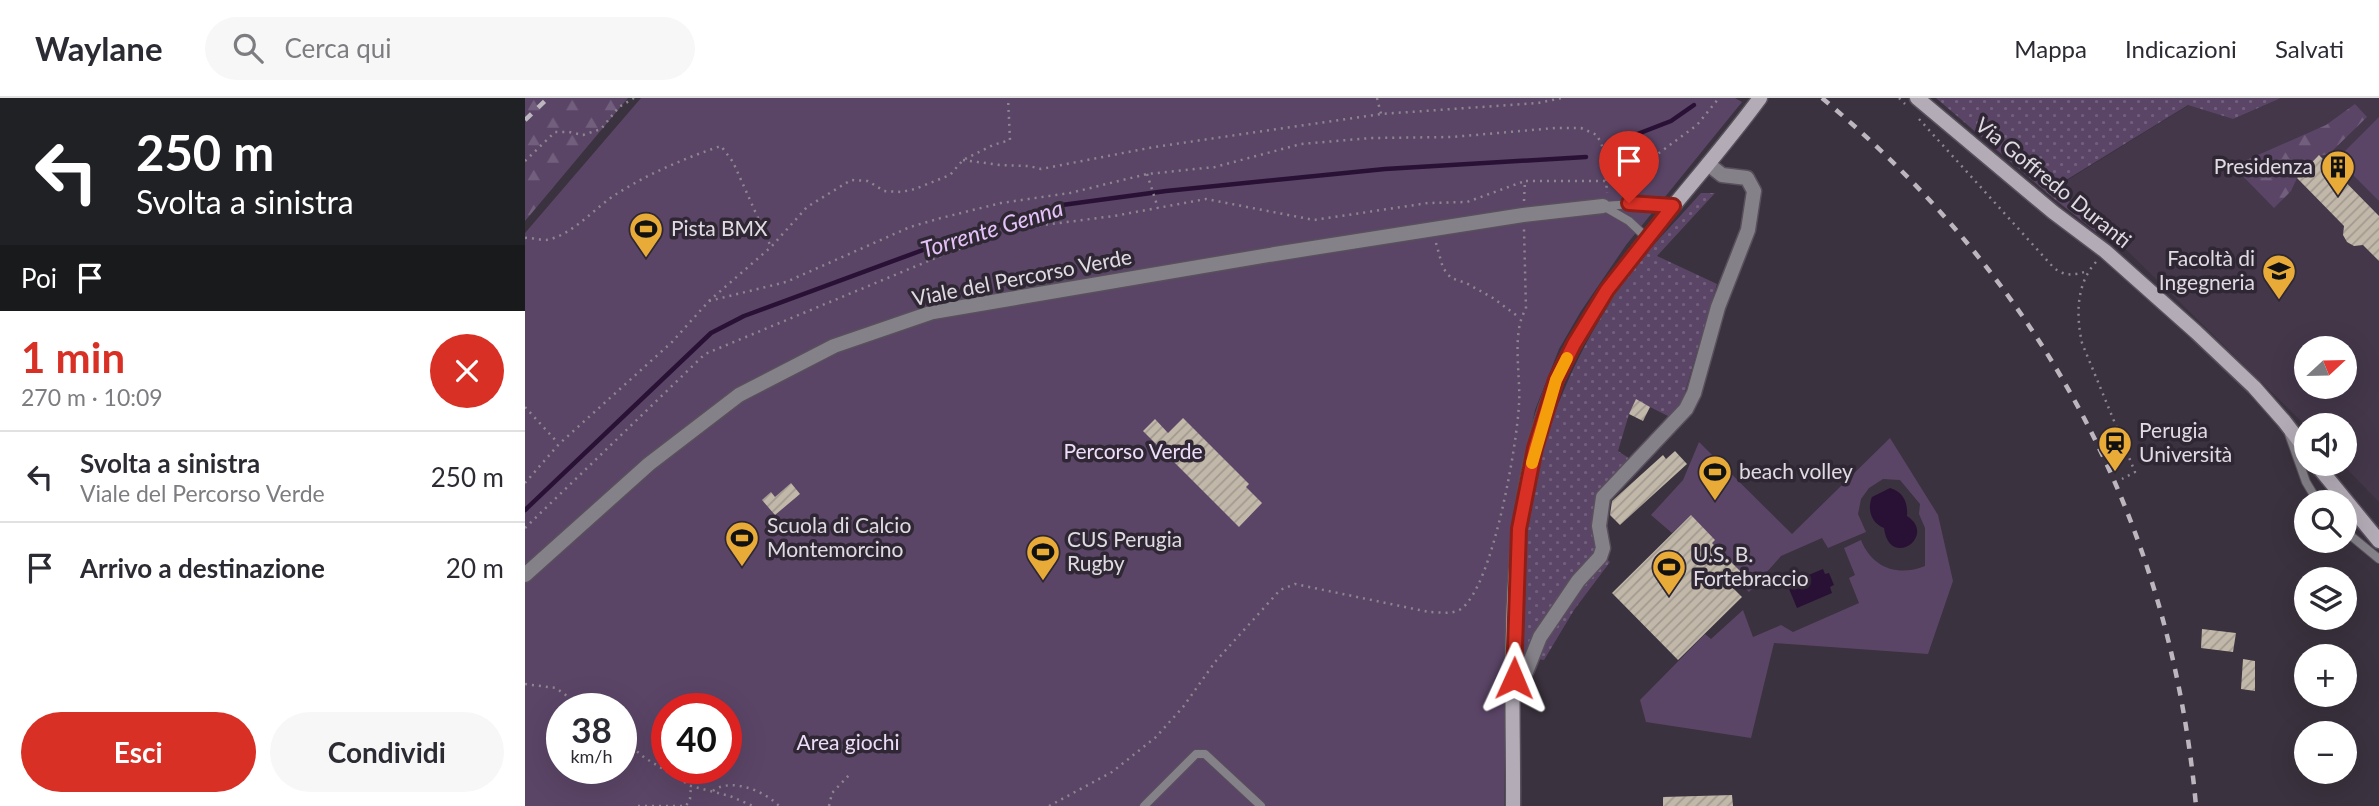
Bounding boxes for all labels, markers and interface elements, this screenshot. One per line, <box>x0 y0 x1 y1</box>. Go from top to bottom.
search box <box>205 17 695 80</box>
text: Waylane <box>35 28 163 68</box>
icon: search <box>229 29 267 67</box>
text: Cerca qui <box>285 32 392 64</box>
text: Mappa <box>2014 34 2087 63</box>
text: Indicazioni <box>2125 34 2237 63</box>
text: Salvati <box>2275 34 2344 63</box>
street label: Via Goffredo Duranti <box>1971 111 2137 252</box>
text: 250 m <box>136 123 274 181</box>
icon: left <box>21 126 112 217</box>
pin <box>1599 131 1659 203</box>
icon: arrive <box>1610 142 1648 180</box>
building icon: Presidenza <box>2319 148 2357 197</box>
place label: Presidenza <box>2214 153 2313 178</box>
text: Svolta a sinistra <box>136 182 354 221</box>
water label: Torrente Genna <box>917 193 1066 263</box>
sports icon: Pista BMX <box>627 210 665 259</box>
place label: Pista BMX <box>671 215 768 240</box>
street label: Viale del Percorso Verde <box>910 243 1134 310</box>
place label: Facoltà di Ingegneria <box>2159 245 2255 294</box>
school or university icon: Facoltà di Ingegneria <box>2260 252 2298 301</box>
icon: arrive <box>71 259 109 297</box>
text: Poi <box>21 262 57 294</box>
text: 1 min <box>21 332 125 382</box>
button: close <box>430 334 504 408</box>
north arrow <box>2294 336 2357 399</box>
map controls <box>2294 336 2357 784</box>
text: 270 m · 10:09 <box>21 383 163 411</box>
button: sound <box>2294 413 2357 476</box>
place label: Perugia Università <box>2139 417 2232 466</box>
station icon: Perugia Università <box>2096 424 2134 473</box>
park label: Percorso Verde <box>1063 438 1203 463</box>
text: Svolta a sinistra <box>80 447 260 479</box>
sports icon: beach volley <box>1696 453 1734 502</box>
icon: left <box>21 458 59 496</box>
place label: beach volley <box>1739 458 1853 483</box>
text: 250 m <box>431 461 504 493</box>
text: Viale del Percorso Verde <box>80 479 325 507</box>
button: search <box>2294 490 2357 553</box>
place label: Scuola di Calcio Montemorcino <box>767 512 911 561</box>
sports icon: Scuola di Calcio Montemorcino <box>723 519 761 568</box>
place label: CUS Perugia Rugby <box>1067 526 1182 575</box>
sports icon: CUS Perugia Rugby <box>1024 533 1062 582</box>
place label: U.S. B. Fortebraccio <box>1693 541 1809 590</box>
sports icon: U.S. B. Fortebraccio <box>1650 548 1688 597</box>
icon: arrive <box>21 549 59 587</box>
text: Arrivo a destinazione <box>80 552 325 584</box>
text: 20 m <box>446 552 504 584</box>
button: layers <box>2294 567 2357 630</box>
position arrow <box>1477 641 1551 715</box>
button: + <box>2294 644 2357 707</box>
speed limit sign: 40 <box>651 693 742 784</box>
text: 38 <box>571 708 612 750</box>
button: Esci <box>21 712 256 792</box>
button: Condividi <box>270 712 504 792</box>
button: − <box>2294 721 2357 784</box>
park label: Area giochi <box>797 729 899 754</box>
text: km/h <box>570 745 613 767</box>

